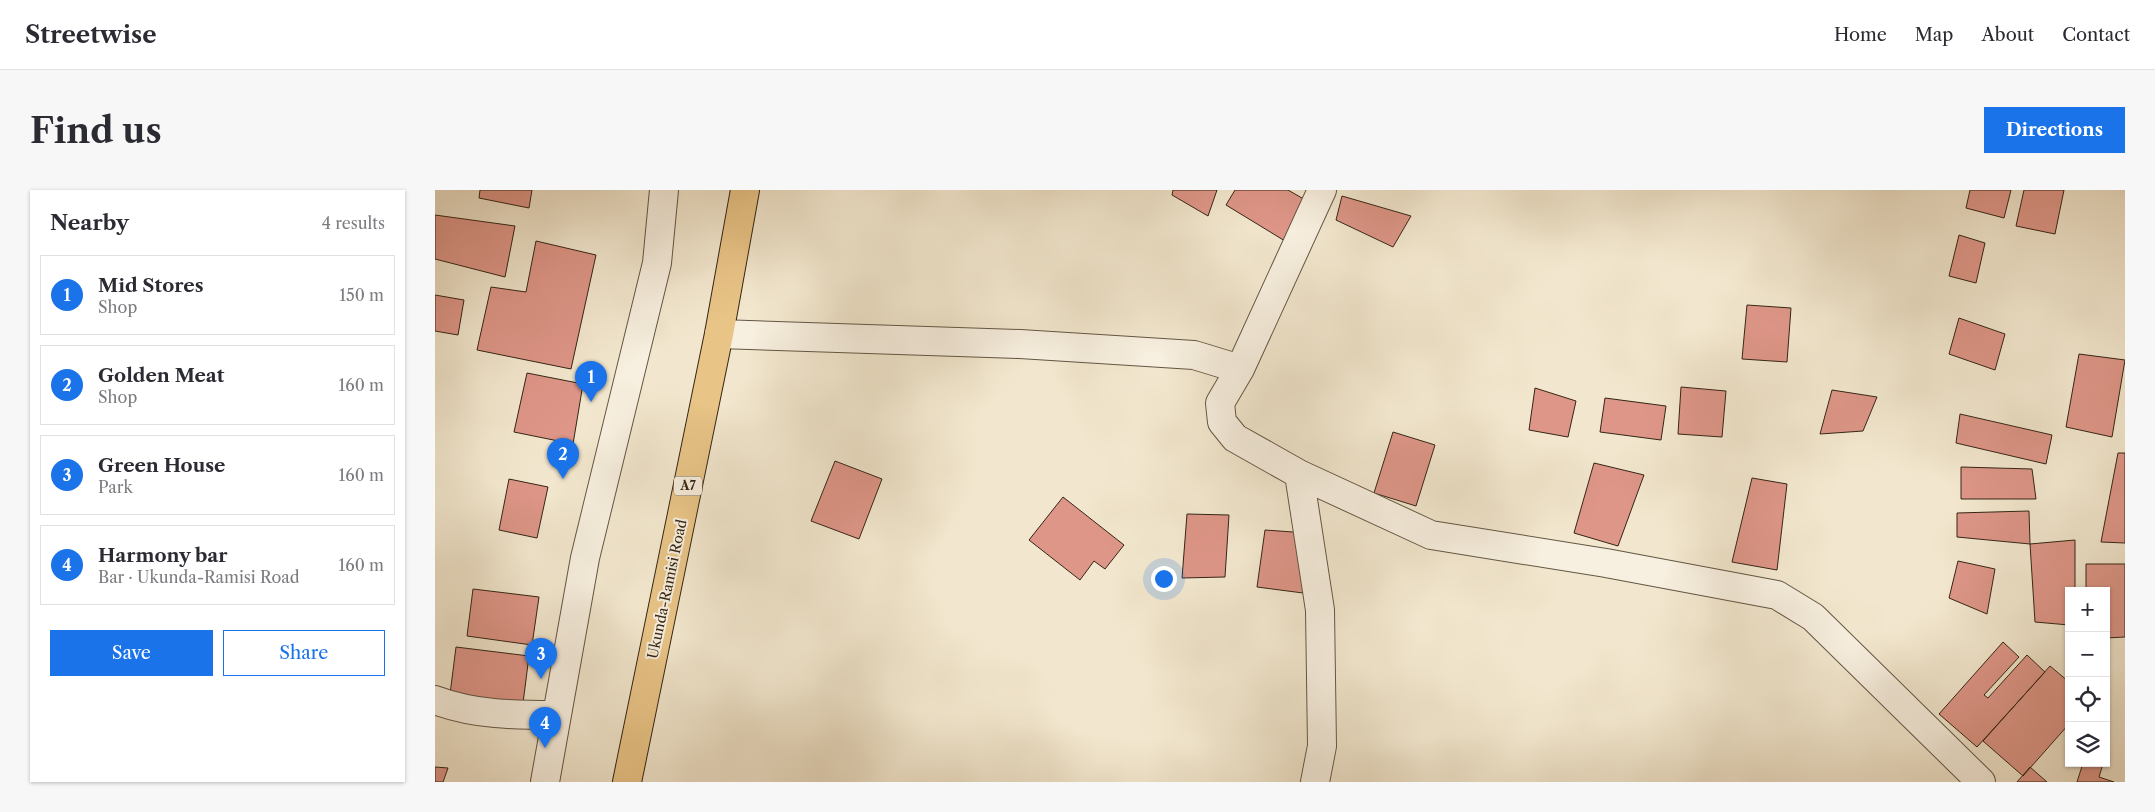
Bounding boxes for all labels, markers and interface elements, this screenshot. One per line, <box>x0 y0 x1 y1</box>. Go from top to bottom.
text: Streetwise <box>25 20 157 49</box>
text: Home <box>1834 24 1887 46</box>
text: Map <box>1915 24 1953 46</box>
text: About <box>1981 24 2034 46</box>
text: Contact <box>2062 24 2130 46</box>
button: Directions <box>1984 107 2125 153</box>
text: Find us <box>30 109 162 152</box>
text: Nearby <box>50 210 129 235</box>
text: 4 results <box>322 213 385 233</box>
text: Mid Stores <box>98 274 203 297</box>
text: 1 <box>63 285 71 305</box>
text: 150 m <box>339 285 384 305</box>
text: Shop <box>98 297 137 317</box>
pin: 1 <box>575 361 607 402</box>
text: Golden Meat <box>98 364 224 387</box>
text: 2 <box>62 375 72 395</box>
text: 160 m <box>339 375 384 395</box>
text: Shop <box>98 387 137 407</box>
pin: 2 <box>547 438 579 479</box>
text: Green House <box>98 454 225 477</box>
text: 3 <box>62 465 72 485</box>
text: 160 m <box>339 465 384 485</box>
road number: A7 <box>674 476 702 496</box>
text: Park <box>98 477 133 497</box>
street label: Ukunda-Ramisi Road <box>643 517 691 660</box>
text: Harmony bar <box>98 544 228 567</box>
text: 4 <box>62 555 72 575</box>
text: 160 m <box>339 555 384 575</box>
your location <box>1151 566 1177 592</box>
text: Bar · Ukunda-Ramisi Road <box>98 567 299 587</box>
map controls <box>2065 587 2110 767</box>
button: + <box>2065 587 2110 632</box>
button: Save <box>50 630 213 676</box>
button: Share <box>223 630 385 676</box>
button: − <box>2065 632 2110 677</box>
pin: 3 <box>525 638 557 679</box>
button: locate <box>2065 677 2110 722</box>
pin: 4 <box>529 707 561 748</box>
button: layers <box>2065 722 2110 767</box>

